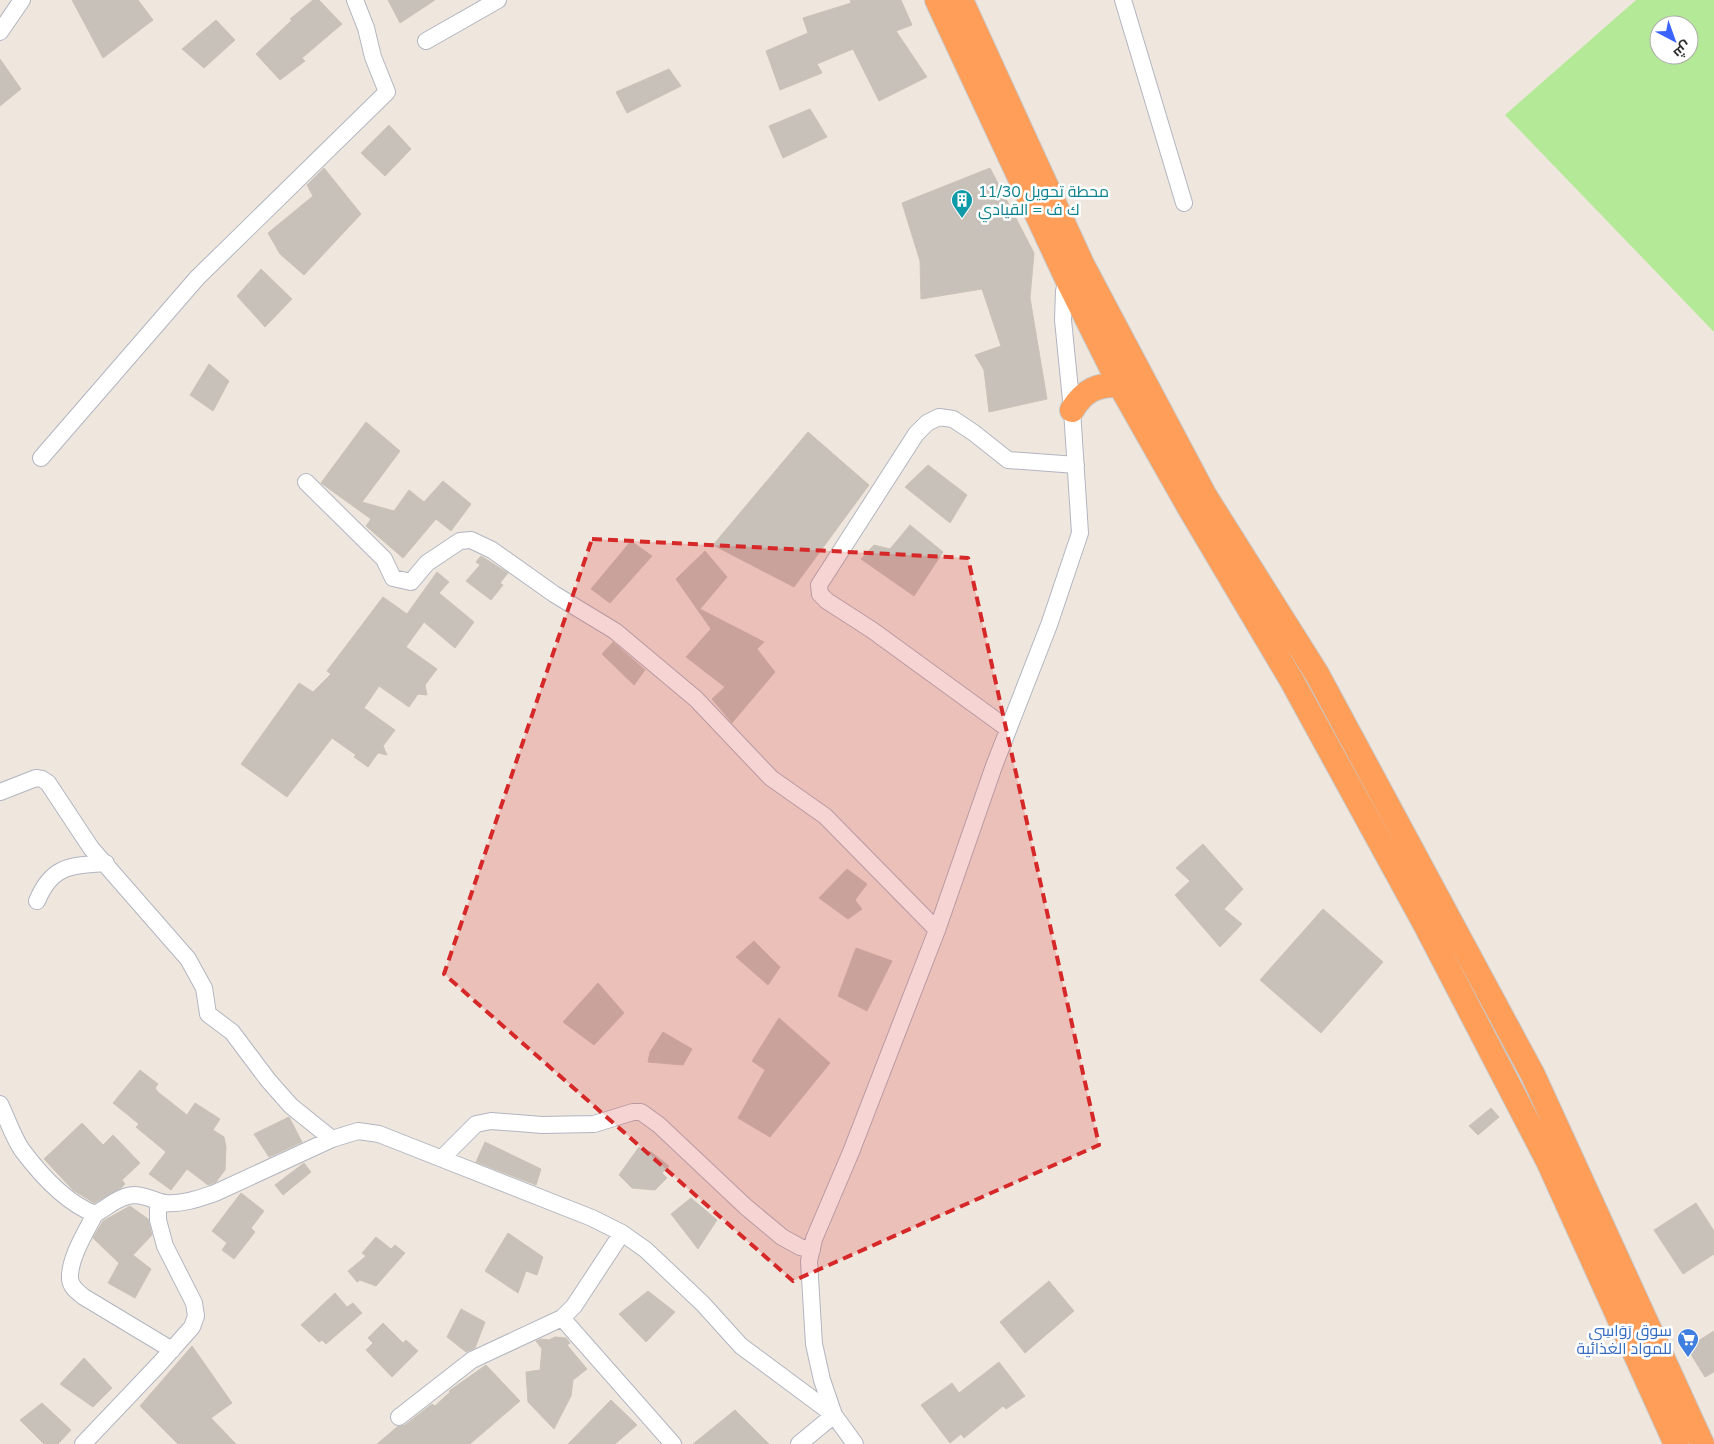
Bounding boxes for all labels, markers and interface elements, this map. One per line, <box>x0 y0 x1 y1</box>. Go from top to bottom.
north arrow <box>1649 15 1699 65</box>
text: ش <box>1669 36 1695 63</box>
place label: محطة تحويل 11/30 ك ف = القيادي <box>978 181 1109 223</box>
building icon: محطة تحويل 11/30 ك ف = القيادي <box>950 188 974 219</box>
place label: سوق رَوَاسِي للمواد الغذائية <box>1577 1320 1672 1360</box>
supermarket icon: سوق رَوَاسِي للمواد الغذائية <box>1676 1327 1700 1358</box>

